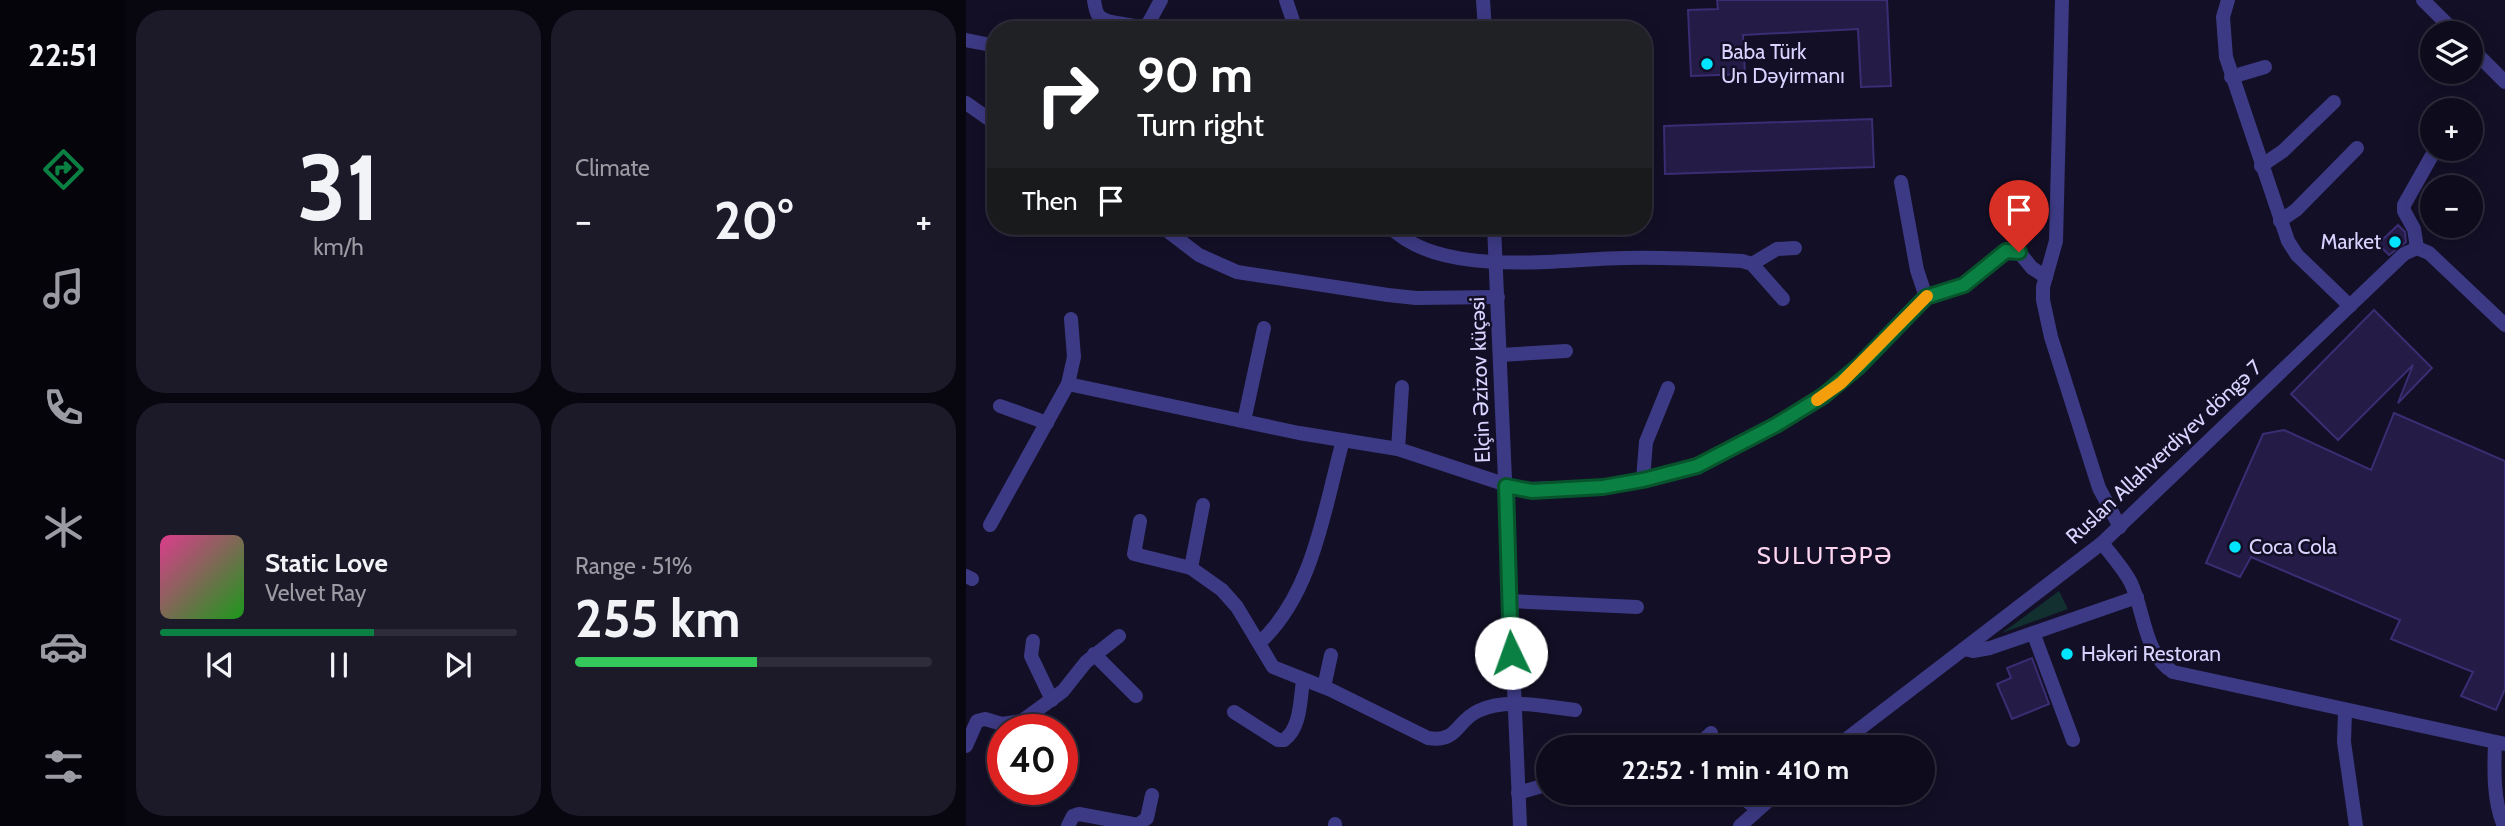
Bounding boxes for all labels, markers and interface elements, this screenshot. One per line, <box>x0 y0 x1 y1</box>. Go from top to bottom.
map controls <box>2420 21 2483 238</box>
button: layers <box>2420 21 2483 84</box>
text: 22:51 <box>28 35 98 74</box>
place label: Baba Türk Un Dəyirmanı <box>1721 39 1845 88</box>
text: 90 m <box>1137 45 1253 104</box>
icon: right <box>1022 49 1113 140</box>
marker: Baba Türk Un Dəyirmanı <box>1699 56 1715 72</box>
button: + <box>2420 98 2483 161</box>
text: Turn right <box>1137 105 1264 144</box>
text: 31 <box>297 132 380 243</box>
icon: directions <box>39 145 88 194</box>
text: Climate <box>575 154 650 182</box>
button: − <box>2420 175 2483 238</box>
pin <box>1989 180 2049 252</box>
icon: arrive <box>1092 182 1130 220</box>
text: Then <box>1022 185 1078 217</box>
text: 20° <box>714 189 793 252</box>
icon: arrive <box>2000 191 2038 229</box>
text: − <box>575 197 592 244</box>
text: + <box>915 197 932 244</box>
place label: Market <box>2321 229 2381 254</box>
text: km/h <box>313 233 364 261</box>
marker: Market <box>2387 234 2403 250</box>
icon: music <box>39 264 88 313</box>
street label: Elçin Əzizov küçəsi <box>1464 297 1495 463</box>
street label: Ruslan Allahverdiyev döngə 7 <box>2061 354 2267 549</box>
icon: phone <box>39 383 88 432</box>
icon: climate <box>39 503 88 552</box>
place label: Coca Cola <box>2249 534 2337 559</box>
marker: Coca Cola <box>2227 539 2243 555</box>
district label: SULUTƏPƏ <box>1757 541 1893 570</box>
text: Static Love <box>265 547 388 579</box>
text: Range · 51% <box>575 552 692 580</box>
text: Velvet Ray <box>265 579 366 607</box>
text: 255 km <box>575 587 740 650</box>
position arrow <box>1474 616 1548 690</box>
icon: car <box>39 622 88 671</box>
place label: Həkəri Restoran <box>2081 641 2221 666</box>
icon: previous <box>201 646 239 684</box>
icon: pause <box>320 646 358 684</box>
icon: next <box>439 646 477 684</box>
marker: Həkəri Restoran <box>2059 646 2075 662</box>
speed limit sign: 40 <box>987 714 1078 805</box>
icon: filters <box>39 742 88 791</box>
text: 22:52 · 1 min · 410 m <box>1622 754 1849 786</box>

